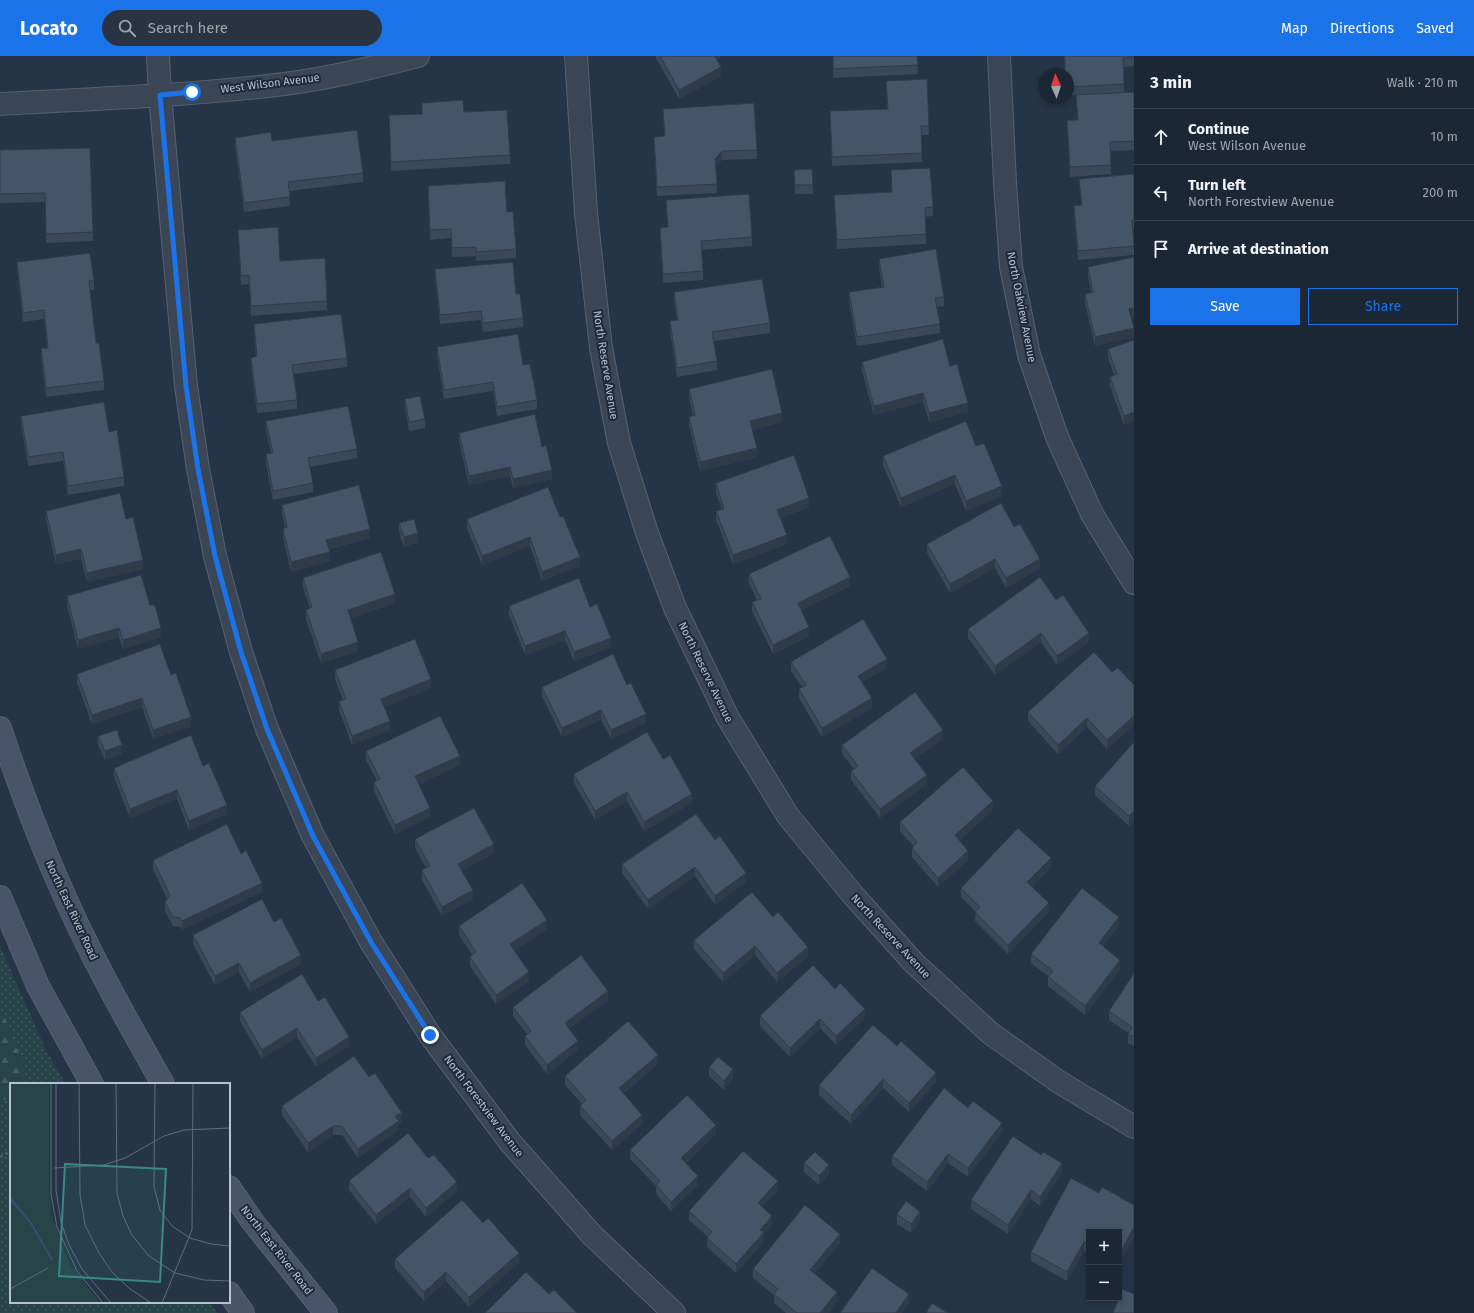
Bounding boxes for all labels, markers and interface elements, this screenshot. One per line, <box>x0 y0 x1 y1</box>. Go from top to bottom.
search box <box>102 10 382 46</box>
text: Locato <box>20 17 78 40</box>
icon: search <box>116 17 138 39</box>
text: Search here <box>148 19 228 37</box>
text: Map <box>1281 20 1308 37</box>
text: Directions <box>1330 20 1394 37</box>
text: Saved <box>1416 20 1454 37</box>
north arrow <box>1038 68 1074 104</box>
street label: West Wilson Avenue <box>220 71 320 96</box>
text: 3 min <box>1150 72 1192 93</box>
text: Walk · 210 m <box>1387 75 1458 90</box>
route start <box>183 83 201 101</box>
text: Continue <box>1188 120 1249 138</box>
icon: ahead <box>1150 126 1172 148</box>
text: 10 m <box>1431 129 1458 144</box>
text: West Wilson Avenue <box>1188 138 1306 153</box>
text: Turn left <box>1188 176 1246 194</box>
icon: left <box>1150 182 1172 204</box>
text: 200 m <box>1422 185 1458 200</box>
text: North Forestview Avenue <box>1188 194 1334 209</box>
icon: arrive <box>1150 238 1172 260</box>
text: Arrive at destination <box>1188 240 1329 258</box>
street label: North Oakview Avenue <box>1004 251 1039 364</box>
button: Save <box>1150 288 1300 325</box>
button: Share <box>1308 288 1458 325</box>
street label: North Reserve Avenue <box>590 310 621 421</box>
street label: North Reserve Avenue <box>676 620 736 725</box>
street label: North East River Road <box>43 858 100 962</box>
street label: North Reserve Avenue <box>848 892 933 981</box>
route end <box>421 1026 439 1044</box>
street label: North Forestview Avenue <box>441 1053 526 1160</box>
inset map <box>10 1083 230 1303</box>
street label: North East River Road <box>238 1203 315 1297</box>
map controls <box>1086 1229 1122 1301</box>
button: + <box>1086 1229 1122 1265</box>
button: − <box>1086 1265 1122 1301</box>

